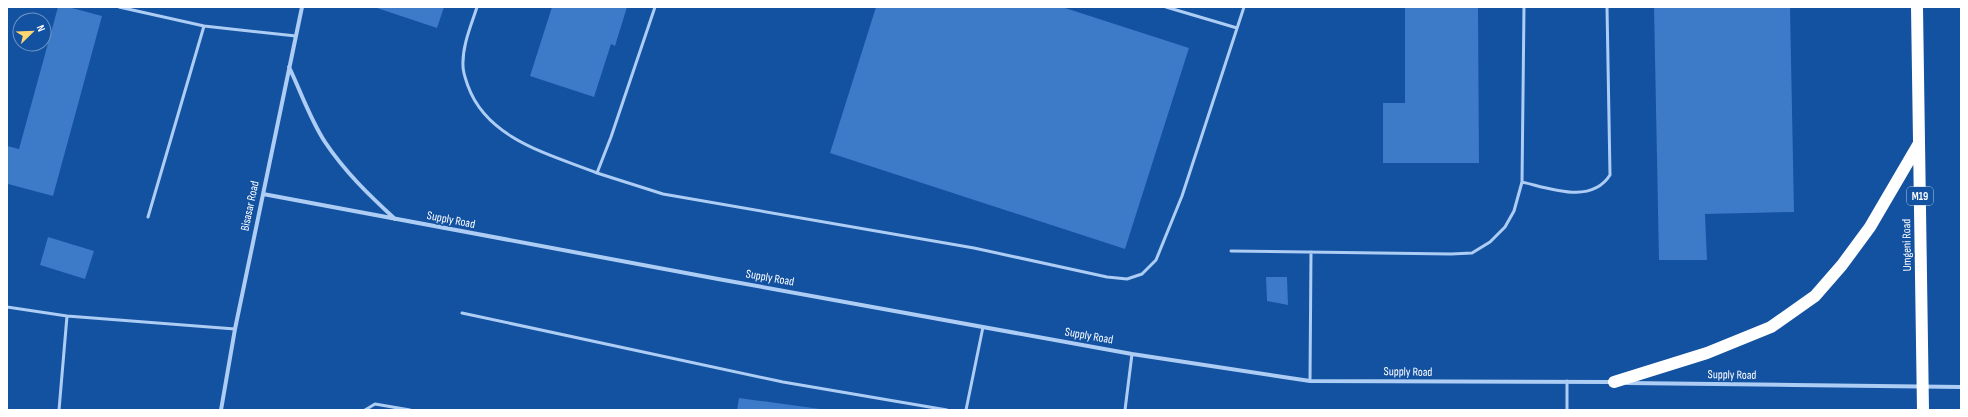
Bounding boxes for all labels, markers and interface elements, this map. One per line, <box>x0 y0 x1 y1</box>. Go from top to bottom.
north arrow <box>12 12 52 52</box>
text: N <box>34 23 48 34</box>
street label: Bisasar Road <box>237 180 263 232</box>
road number: M19 <box>1907 187 1933 205</box>
street label: Supply Road <box>426 208 476 232</box>
street label: Umgeni Road <box>1899 219 1915 271</box>
street label: Supply Road <box>745 266 795 290</box>
street label: Supply Road <box>1064 324 1114 348</box>
street label: Supply Road <box>1383 364 1433 380</box>
street label: Supply Road <box>1707 367 1757 383</box>

